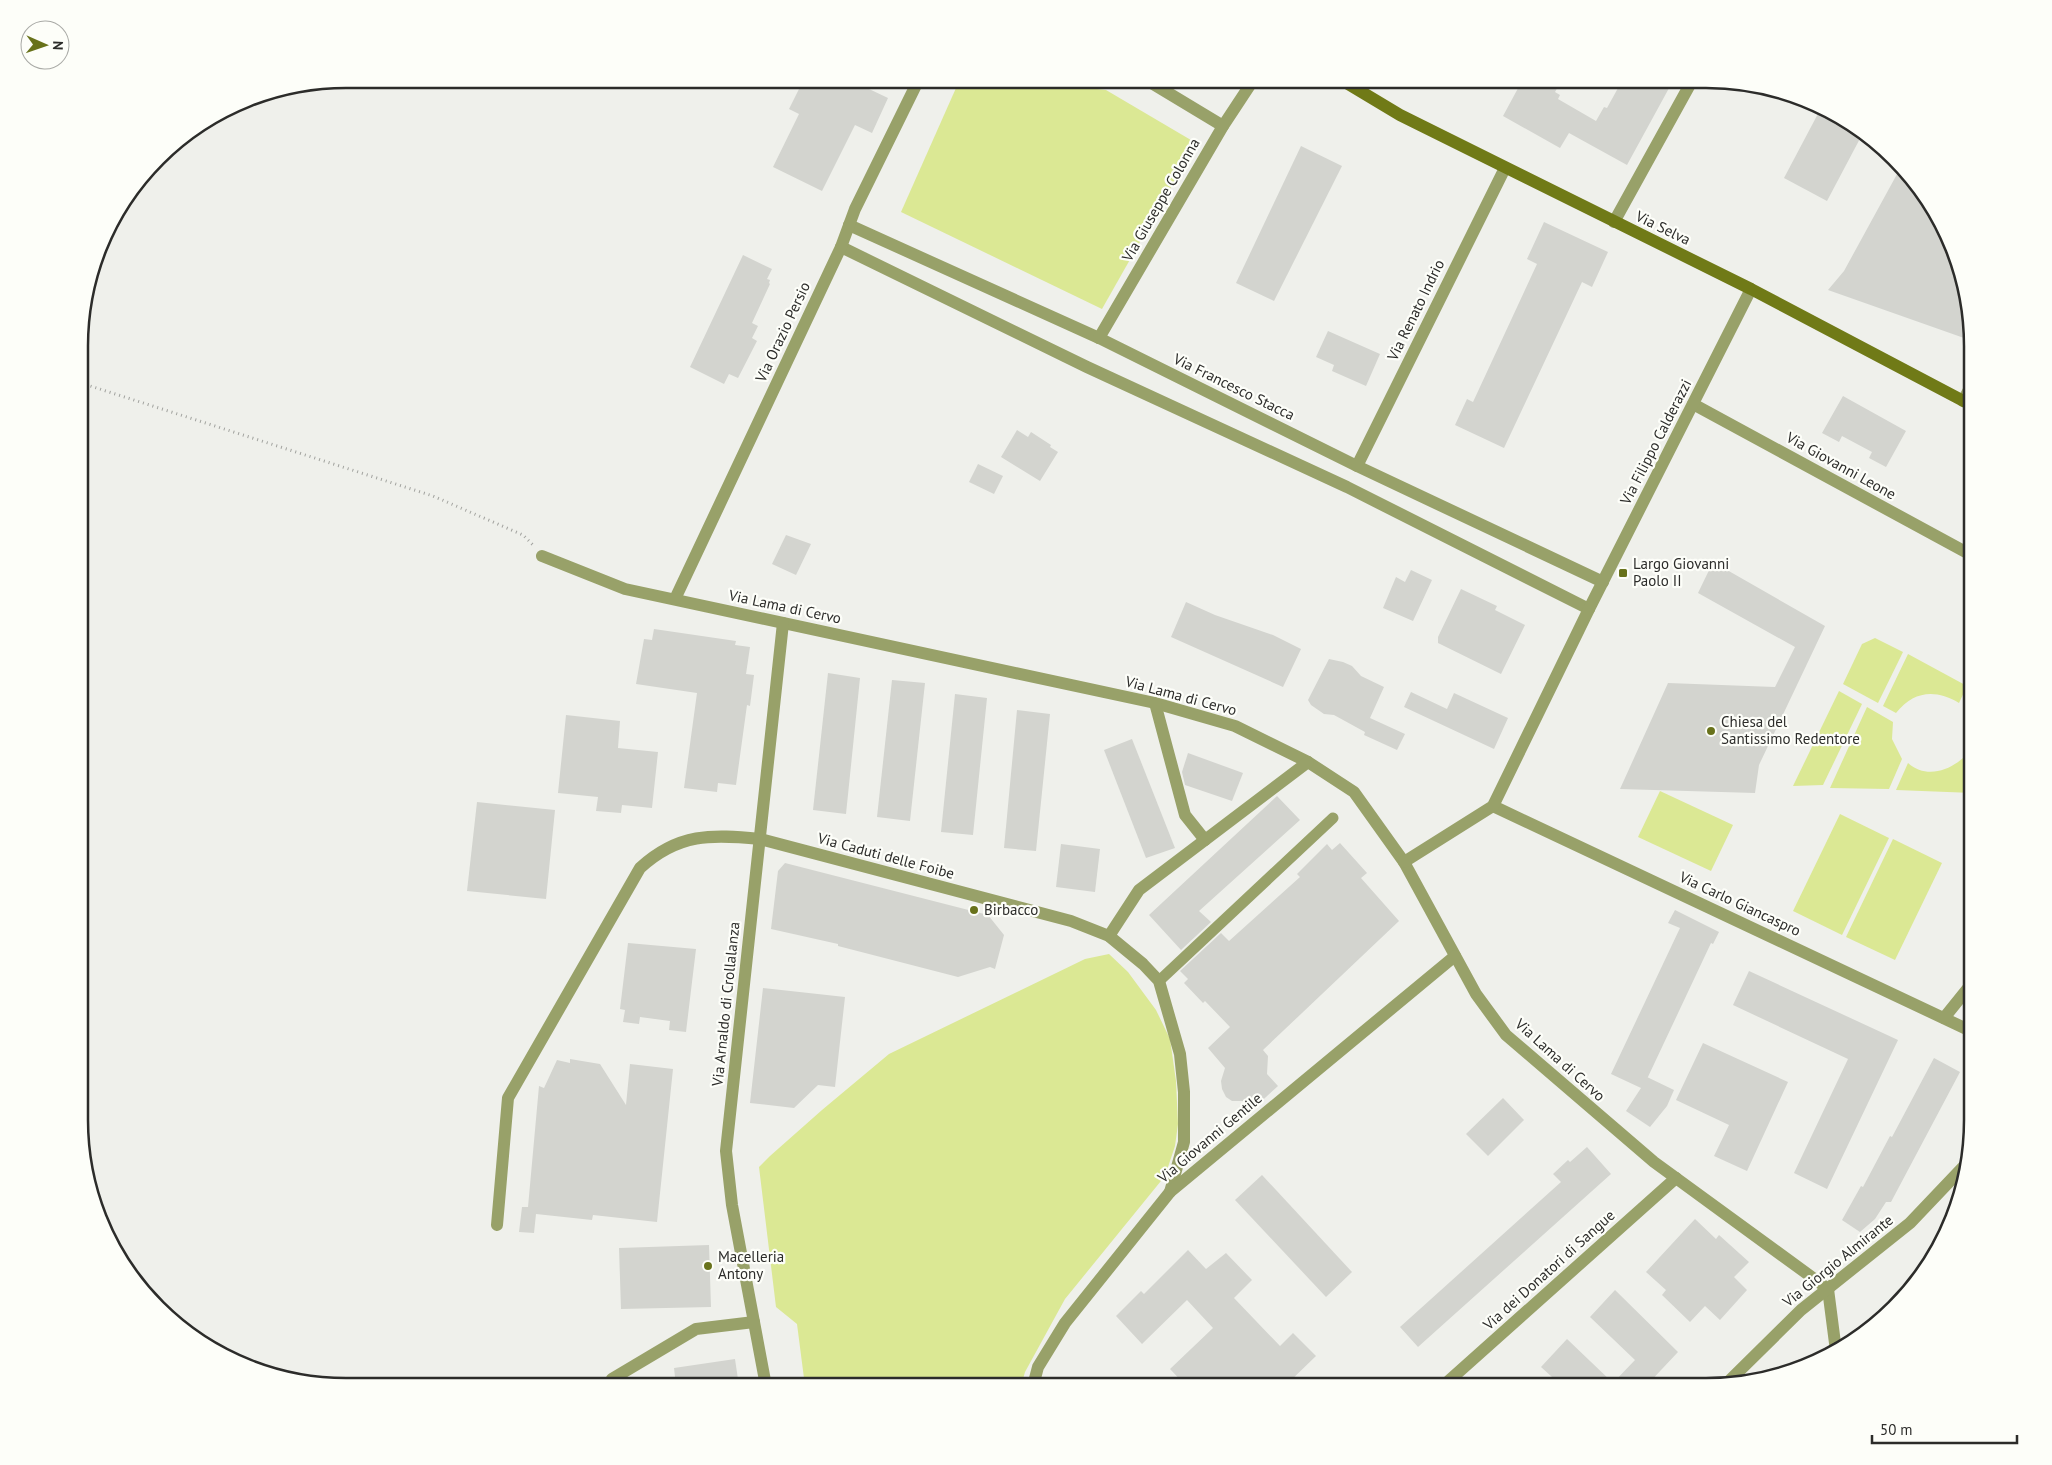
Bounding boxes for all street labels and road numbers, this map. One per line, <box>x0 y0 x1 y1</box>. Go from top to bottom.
street label: Via Giuseppe Colonna <box>1117 135 1204 266</box>
street label: Via Selva <box>1632 206 1694 249</box>
street label: Via Renato Indrio <box>1382 256 1448 364</box>
street label: Via Orazio Persio <box>751 279 814 386</box>
street label: Via Francesco Stacca <box>1170 349 1298 424</box>
street label: Via Filippo Calderazzi <box>1615 376 1695 509</box>
street label: Via Giovanni Leone <box>1782 427 1899 504</box>
street label: Via Lama di Cervo <box>726 585 843 628</box>
street label: Via Lama di Cervo <box>1122 671 1239 720</box>
street label: Via Caduti delle Foibe <box>815 828 957 883</box>
street label: Via Carlo Giancaspro <box>1676 867 1804 940</box>
street label: Via Arnaldo di Crollalanza <box>707 921 744 1088</box>
street label: Via Lama di Cervo <box>1511 1014 1609 1105</box>
street label: Via Giovanni Gentile <box>1153 1088 1266 1187</box>
street label: Via dei Donatori di Sangue <box>1478 1205 1618 1334</box>
street label: Via Giorgio Almirante <box>1778 1210 1897 1312</box>

